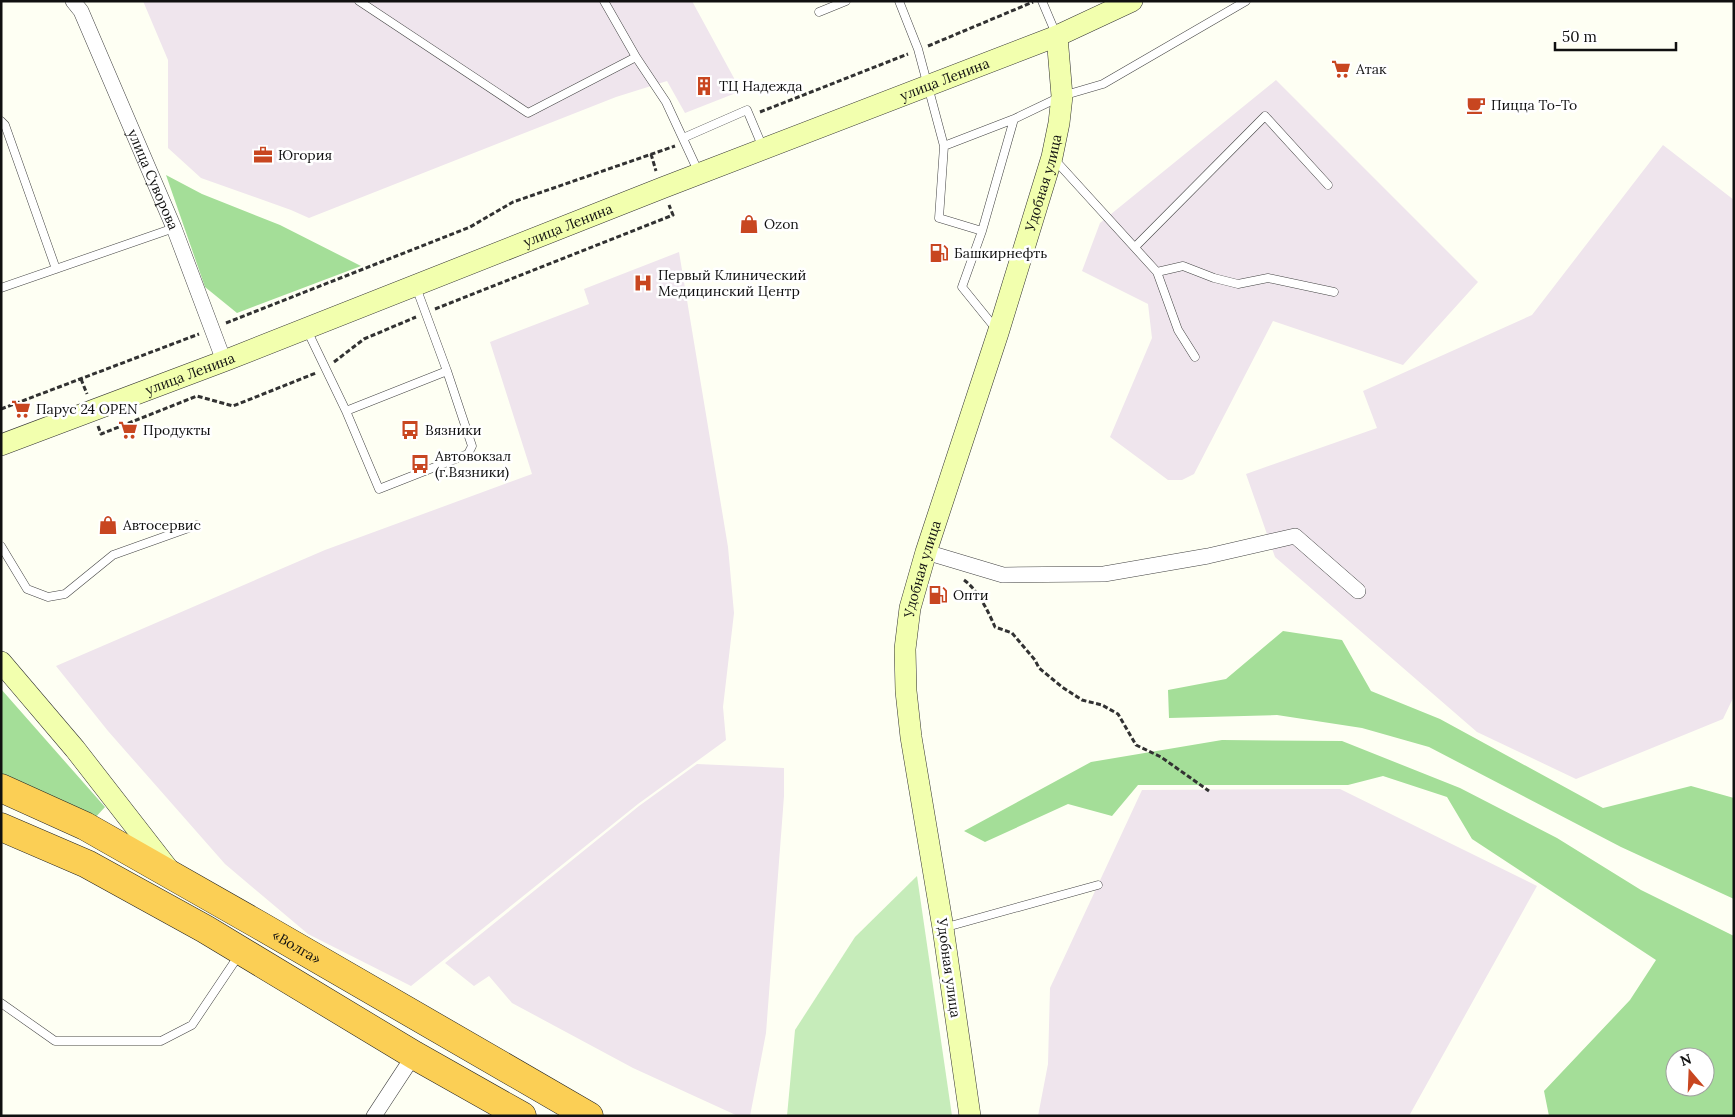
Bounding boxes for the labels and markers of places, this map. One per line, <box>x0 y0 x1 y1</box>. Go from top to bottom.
supermarket icon: Атак <box>1330 58 1352 80</box>
place label: Атак <box>1355 60 1387 78</box>
building icon: ТЦ Надежда <box>693 75 715 97</box>
place label: ТЦ Надежда <box>719 77 802 95</box>
cafe icon: Пицца То-То <box>1465 94 1487 116</box>
place label: Пицца То-То <box>1491 96 1577 114</box>
office icon: Югория <box>252 144 274 166</box>
place label: Югория <box>278 146 332 164</box>
shop icon: Ozon <box>738 213 760 235</box>
place label: Ozon <box>764 215 799 233</box>
fuel station icon: Башкирнефть <box>928 242 950 264</box>
place label: Башкирнефть <box>954 244 1047 262</box>
place label: Первый Клинический Медицинский Центр <box>658 266 807 300</box>
hospital icon: Первый Клинический Медицинский Центр <box>632 272 654 294</box>
supermarket icon: Парус 24 OPEN <box>10 398 32 420</box>
place label: Парус 24 OPEN <box>36 400 138 418</box>
supermarket icon: Продукты <box>117 419 139 441</box>
bus stop icon: Вязники <box>399 419 421 441</box>
place label: Продукты <box>143 421 211 439</box>
place label: Вязники <box>425 421 482 439</box>
place label: Автовокзал (г.Вязники) <box>434 447 511 481</box>
bus stop icon: Автовокзал (г.Вязники) <box>409 453 431 475</box>
shop icon: Автосервис <box>97 514 119 536</box>
place label: Автосервис <box>122 516 201 534</box>
fuel station icon: Опти <box>927 584 949 606</box>
place label: Опти <box>953 586 989 604</box>

